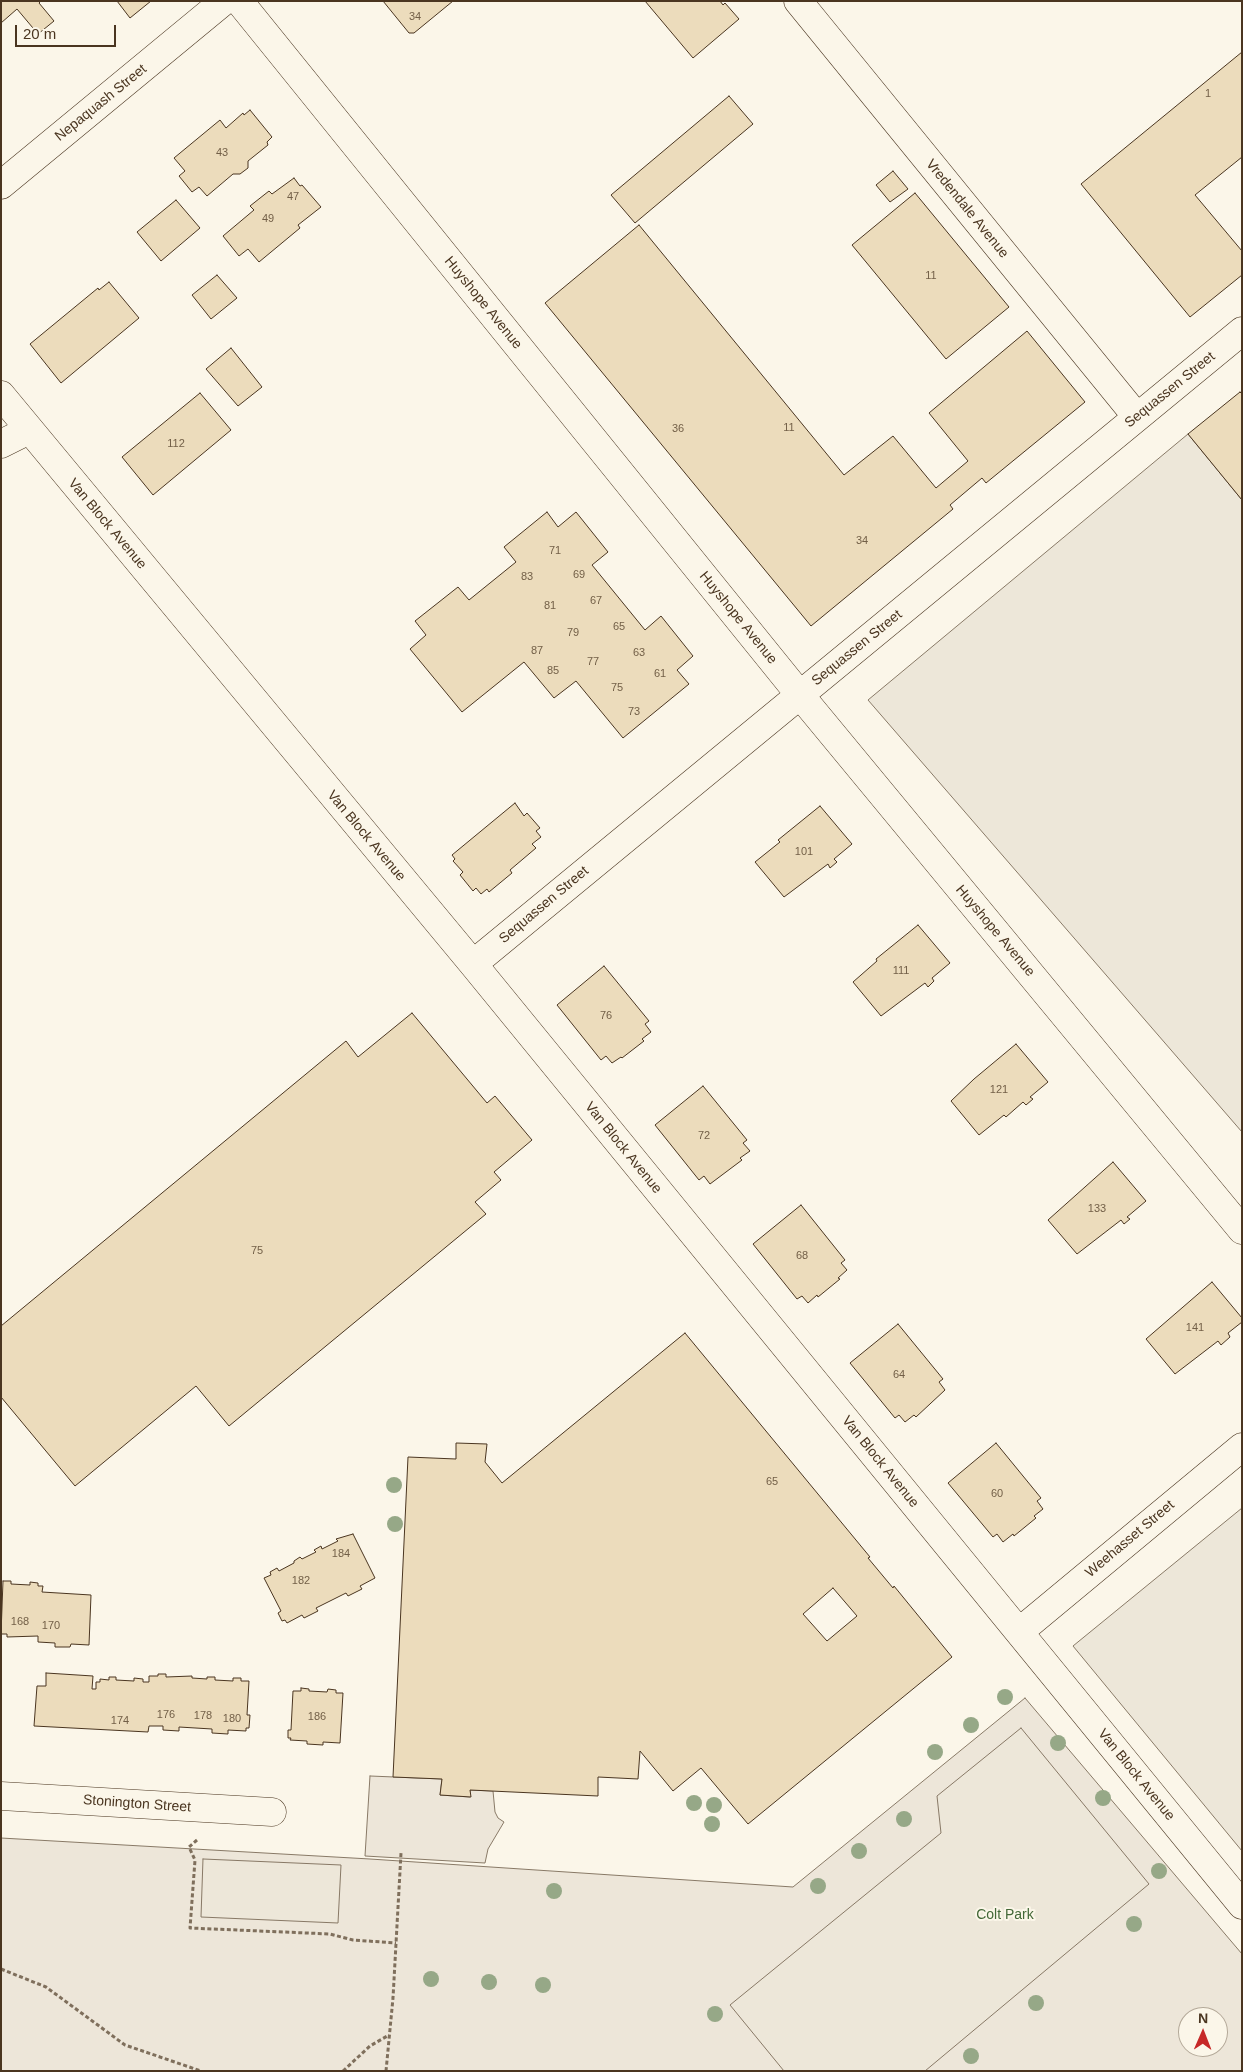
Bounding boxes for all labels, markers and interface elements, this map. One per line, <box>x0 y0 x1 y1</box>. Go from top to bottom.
house number: 34 <box>409 10 421 24</box>
scale bar <box>18 15 119 47</box>
text: 20 m <box>23 25 56 42</box>
street label: Nepaquash Street <box>52 61 150 145</box>
house number: 1 <box>1205 87 1211 101</box>
house number: 43 <box>216 146 228 160</box>
street label: Vredendale Avenue <box>922 156 1012 262</box>
house number: 47 <box>287 190 299 204</box>
house number: 49 <box>262 212 274 226</box>
street label: Huyshope Avenue <box>441 253 525 353</box>
house number: 11 <box>925 269 937 283</box>
street label: Sequassen Street <box>1121 348 1219 432</box>
house number: 11 <box>783 421 795 435</box>
house number: 36 <box>672 422 684 436</box>
house number: 112 <box>167 437 185 451</box>
street label: Van Block Avenue <box>64 475 150 573</box>
house number: 34 <box>856 534 868 548</box>
house number: 71 <box>549 544 561 558</box>
house number: 69 <box>573 568 585 582</box>
street label: Huyshope Avenue <box>696 568 780 668</box>
house number: 83 <box>521 570 533 584</box>
house number: 67 <box>590 594 602 608</box>
house number: 81 <box>544 599 556 613</box>
street label: Sequassen Street <box>808 606 906 690</box>
house number: 65 <box>613 620 625 634</box>
house number: 79 <box>567 626 579 640</box>
house number: 87 <box>531 644 543 658</box>
house number: 63 <box>633 646 645 660</box>
house number: 77 <box>587 655 599 669</box>
house number: 85 <box>547 664 559 678</box>
house number: 61 <box>654 667 666 681</box>
house number: 75 <box>611 681 623 695</box>
house number: 73 <box>628 705 640 719</box>
street label: Van Block Avenue <box>323 787 409 885</box>
house number: 101 <box>795 845 813 859</box>
street label: Sequassen Street <box>496 863 592 947</box>
street label: Huyshope Avenue <box>952 882 1038 980</box>
house number: 111 <box>893 964 909 978</box>
house number: 76 <box>600 1009 612 1023</box>
house number: 121 <box>990 1083 1008 1097</box>
street label: Van Block Avenue <box>581 1099 665 1197</box>
house number: 72 <box>698 1129 710 1143</box>
house number: 133 <box>1088 1202 1106 1216</box>
house number: 75 <box>251 1244 263 1258</box>
house number: 68 <box>796 1249 808 1263</box>
house number: 141 <box>1186 1321 1204 1335</box>
house number: 64 <box>893 1368 905 1382</box>
street label: Van Block Avenue <box>838 1413 922 1511</box>
house number: 65 <box>766 1475 778 1489</box>
house number: 60 <box>991 1487 1003 1501</box>
street label: Weehasset Street <box>1082 1497 1178 1581</box>
house number: 184 <box>332 1547 350 1561</box>
house number: 182 <box>292 1574 310 1588</box>
house number: 168 <box>11 1615 29 1629</box>
house number: 170 <box>42 1619 60 1633</box>
house number: 176 <box>157 1708 175 1722</box>
house number: 178 <box>194 1709 212 1723</box>
house number: 186 <box>308 1710 326 1724</box>
house number: 180 <box>223 1712 241 1726</box>
house number: 174 <box>111 1714 129 1728</box>
street label: Van Block Avenue <box>1094 1726 1178 1824</box>
street label: Stonington Street <box>82 1792 192 1816</box>
park label: Colt Park <box>976 1907 1034 1923</box>
north arrow <box>1178 2007 1228 2057</box>
text: N <box>1198 2010 1208 2026</box>

